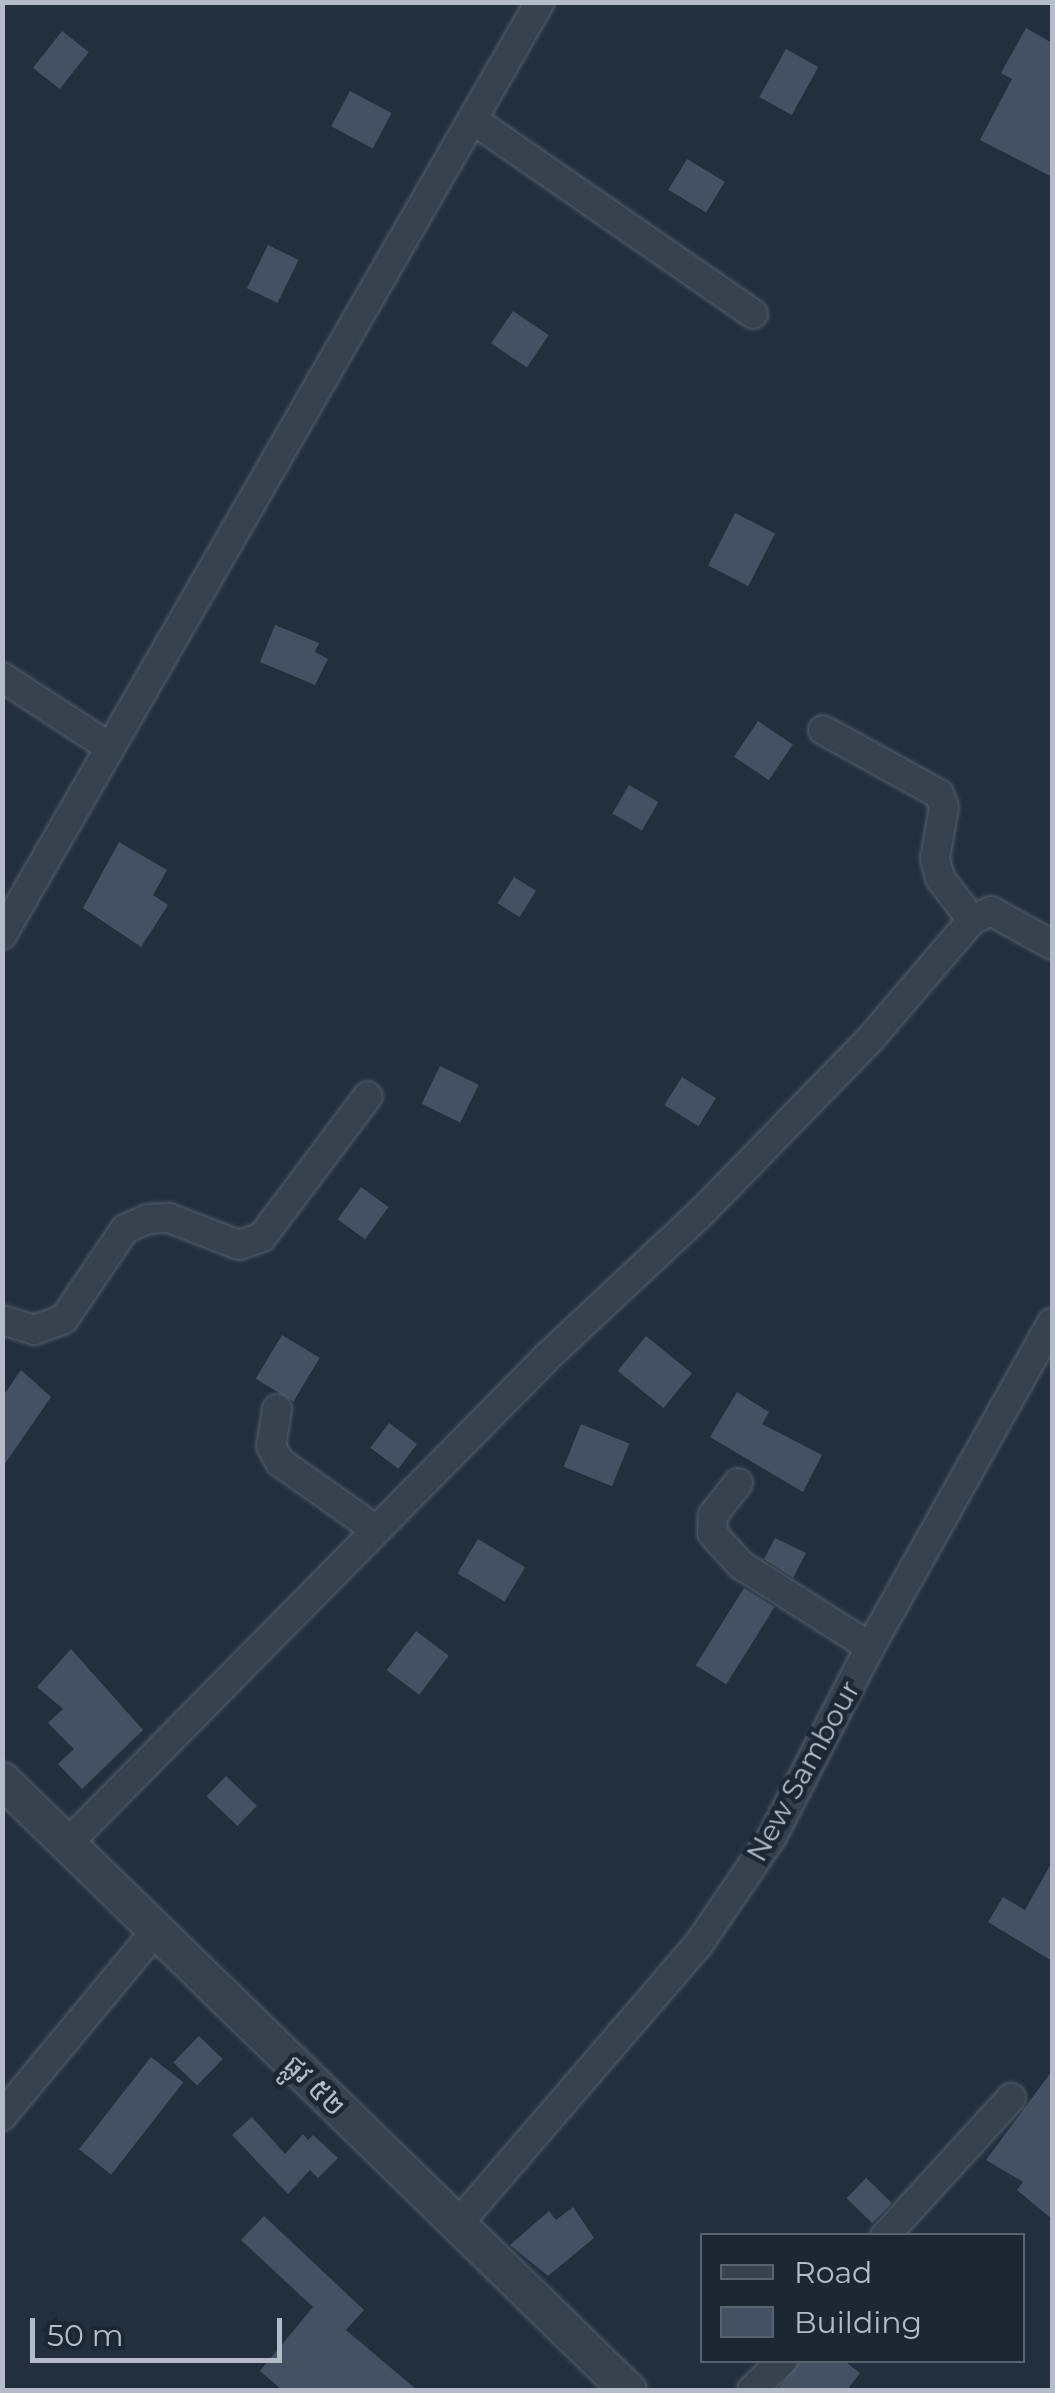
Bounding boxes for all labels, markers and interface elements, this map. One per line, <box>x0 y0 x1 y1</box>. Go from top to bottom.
street label: New Sambour <box>739 1675 867 1867</box>
street label: ផ្លូវ ៥២ <box>277 2047 353 2123</box>
legend <box>700 2233 1025 2363</box>
text: Road <box>794 2254 872 2291</box>
scale bar <box>35 2298 288 2360</box>
text: Building <box>794 2304 922 2341</box>
text: 50 m <box>47 2317 124 2354</box>

